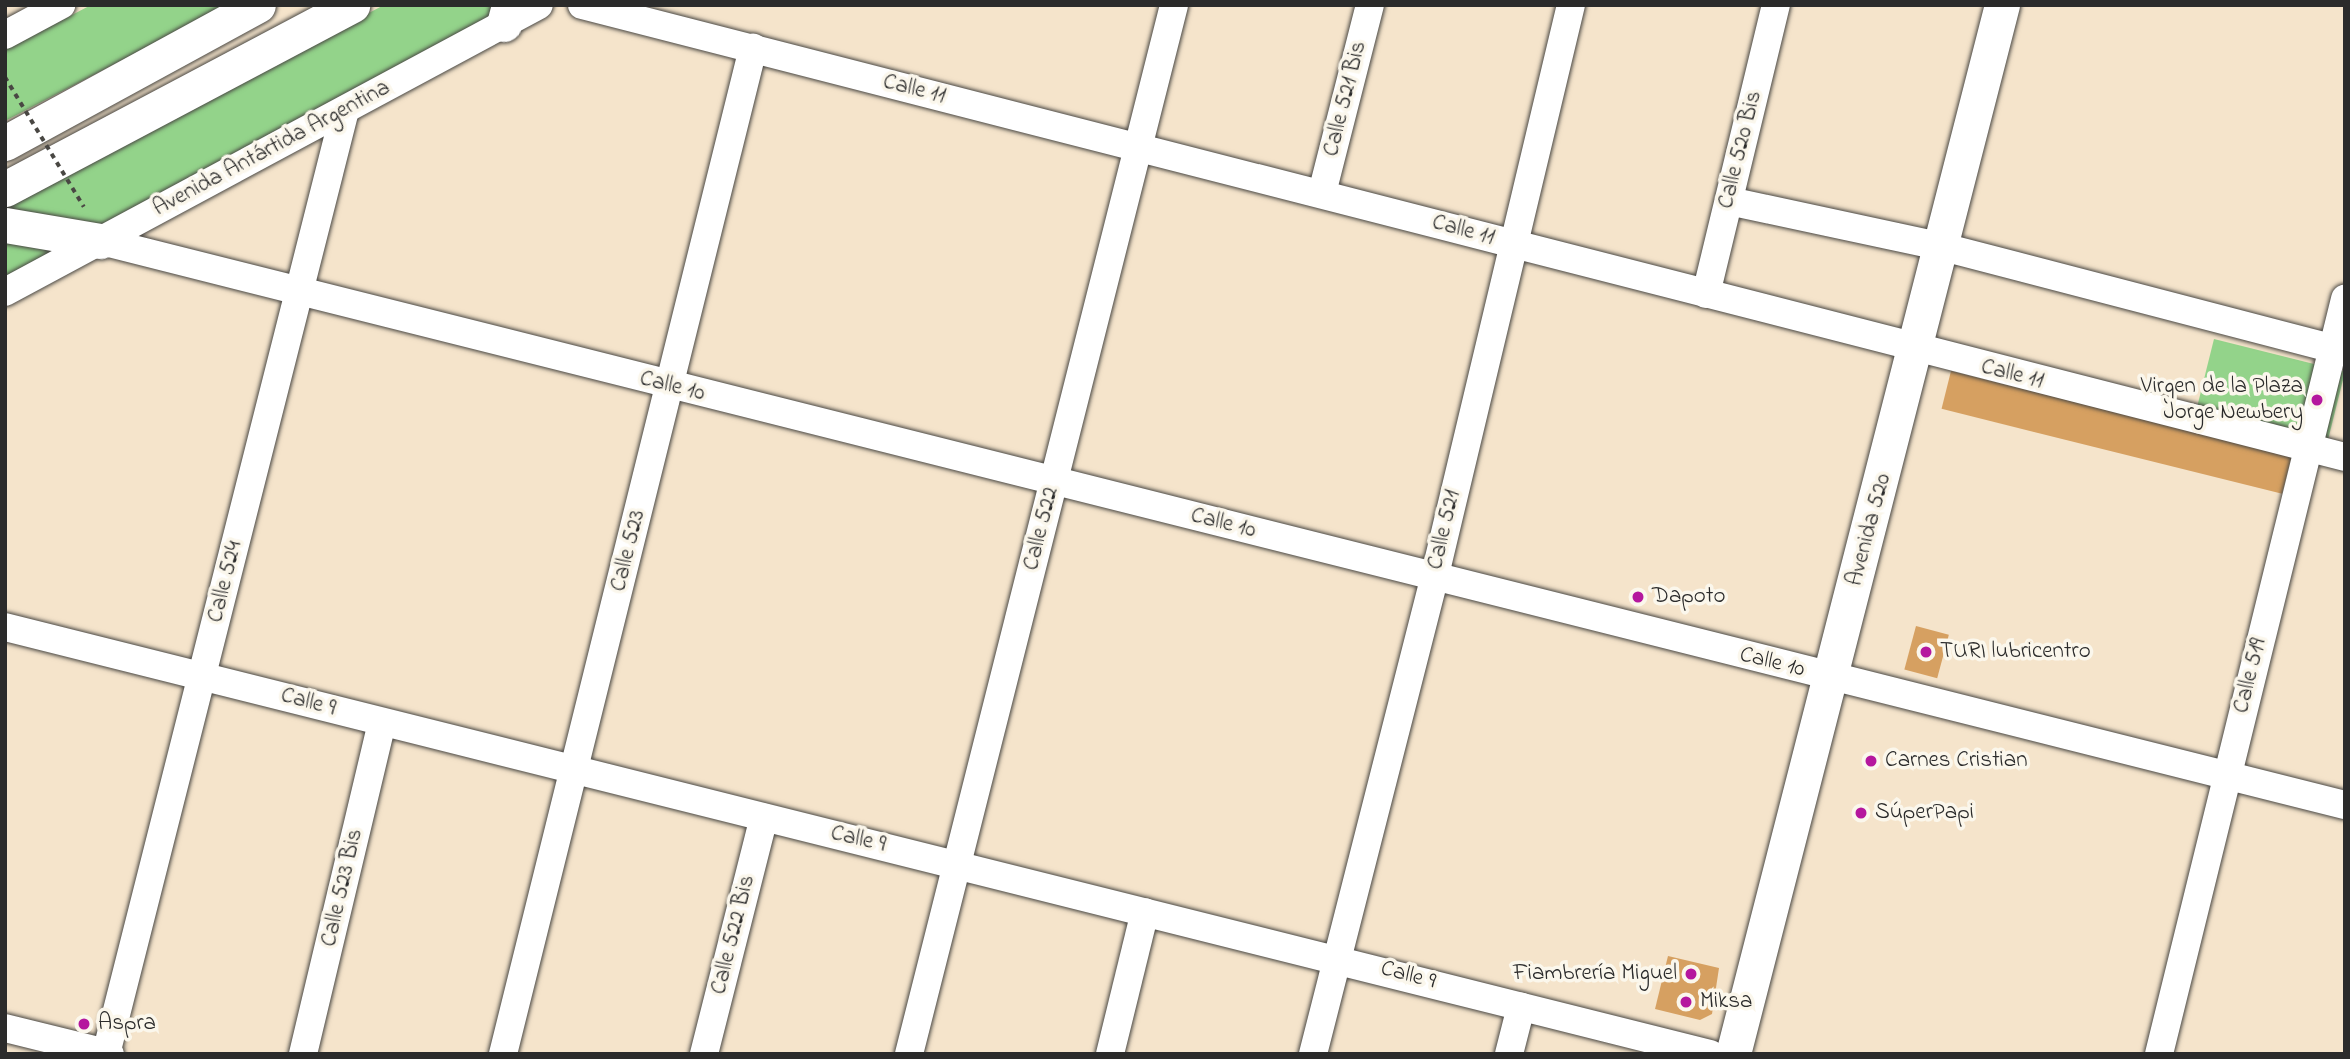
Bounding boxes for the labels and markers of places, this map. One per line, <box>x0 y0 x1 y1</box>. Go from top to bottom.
place label: Virgen de la Plaza Jorge Newbery <box>2141 373 2303 427</box>
marker: Virgen de la Plaza Jorge Newbery <box>2309 392 2325 408</box>
place label: Dapoto <box>1652 583 1725 611</box>
marker: Dapoto <box>1630 589 1646 605</box>
place label: TURI lubricentro <box>1940 638 2091 666</box>
marker: TURI lubricentro <box>1918 644 1934 660</box>
place label: Carnes Cristian <box>1885 747 2028 775</box>
marker: Carnes Cristian <box>1863 753 1879 769</box>
place label: SúperPapi <box>1875 799 1974 827</box>
marker: SúperPapi <box>1853 805 1869 821</box>
place label: Fiambrería Miguel <box>1513 960 1677 988</box>
marker: Fiambrería Miguel <box>1683 966 1699 982</box>
place label: Miksa <box>1700 988 1752 1016</box>
marker: Miksa <box>1678 994 1694 1010</box>
place label: Aspra <box>98 1010 156 1038</box>
marker: Aspra <box>76 1016 92 1032</box>

